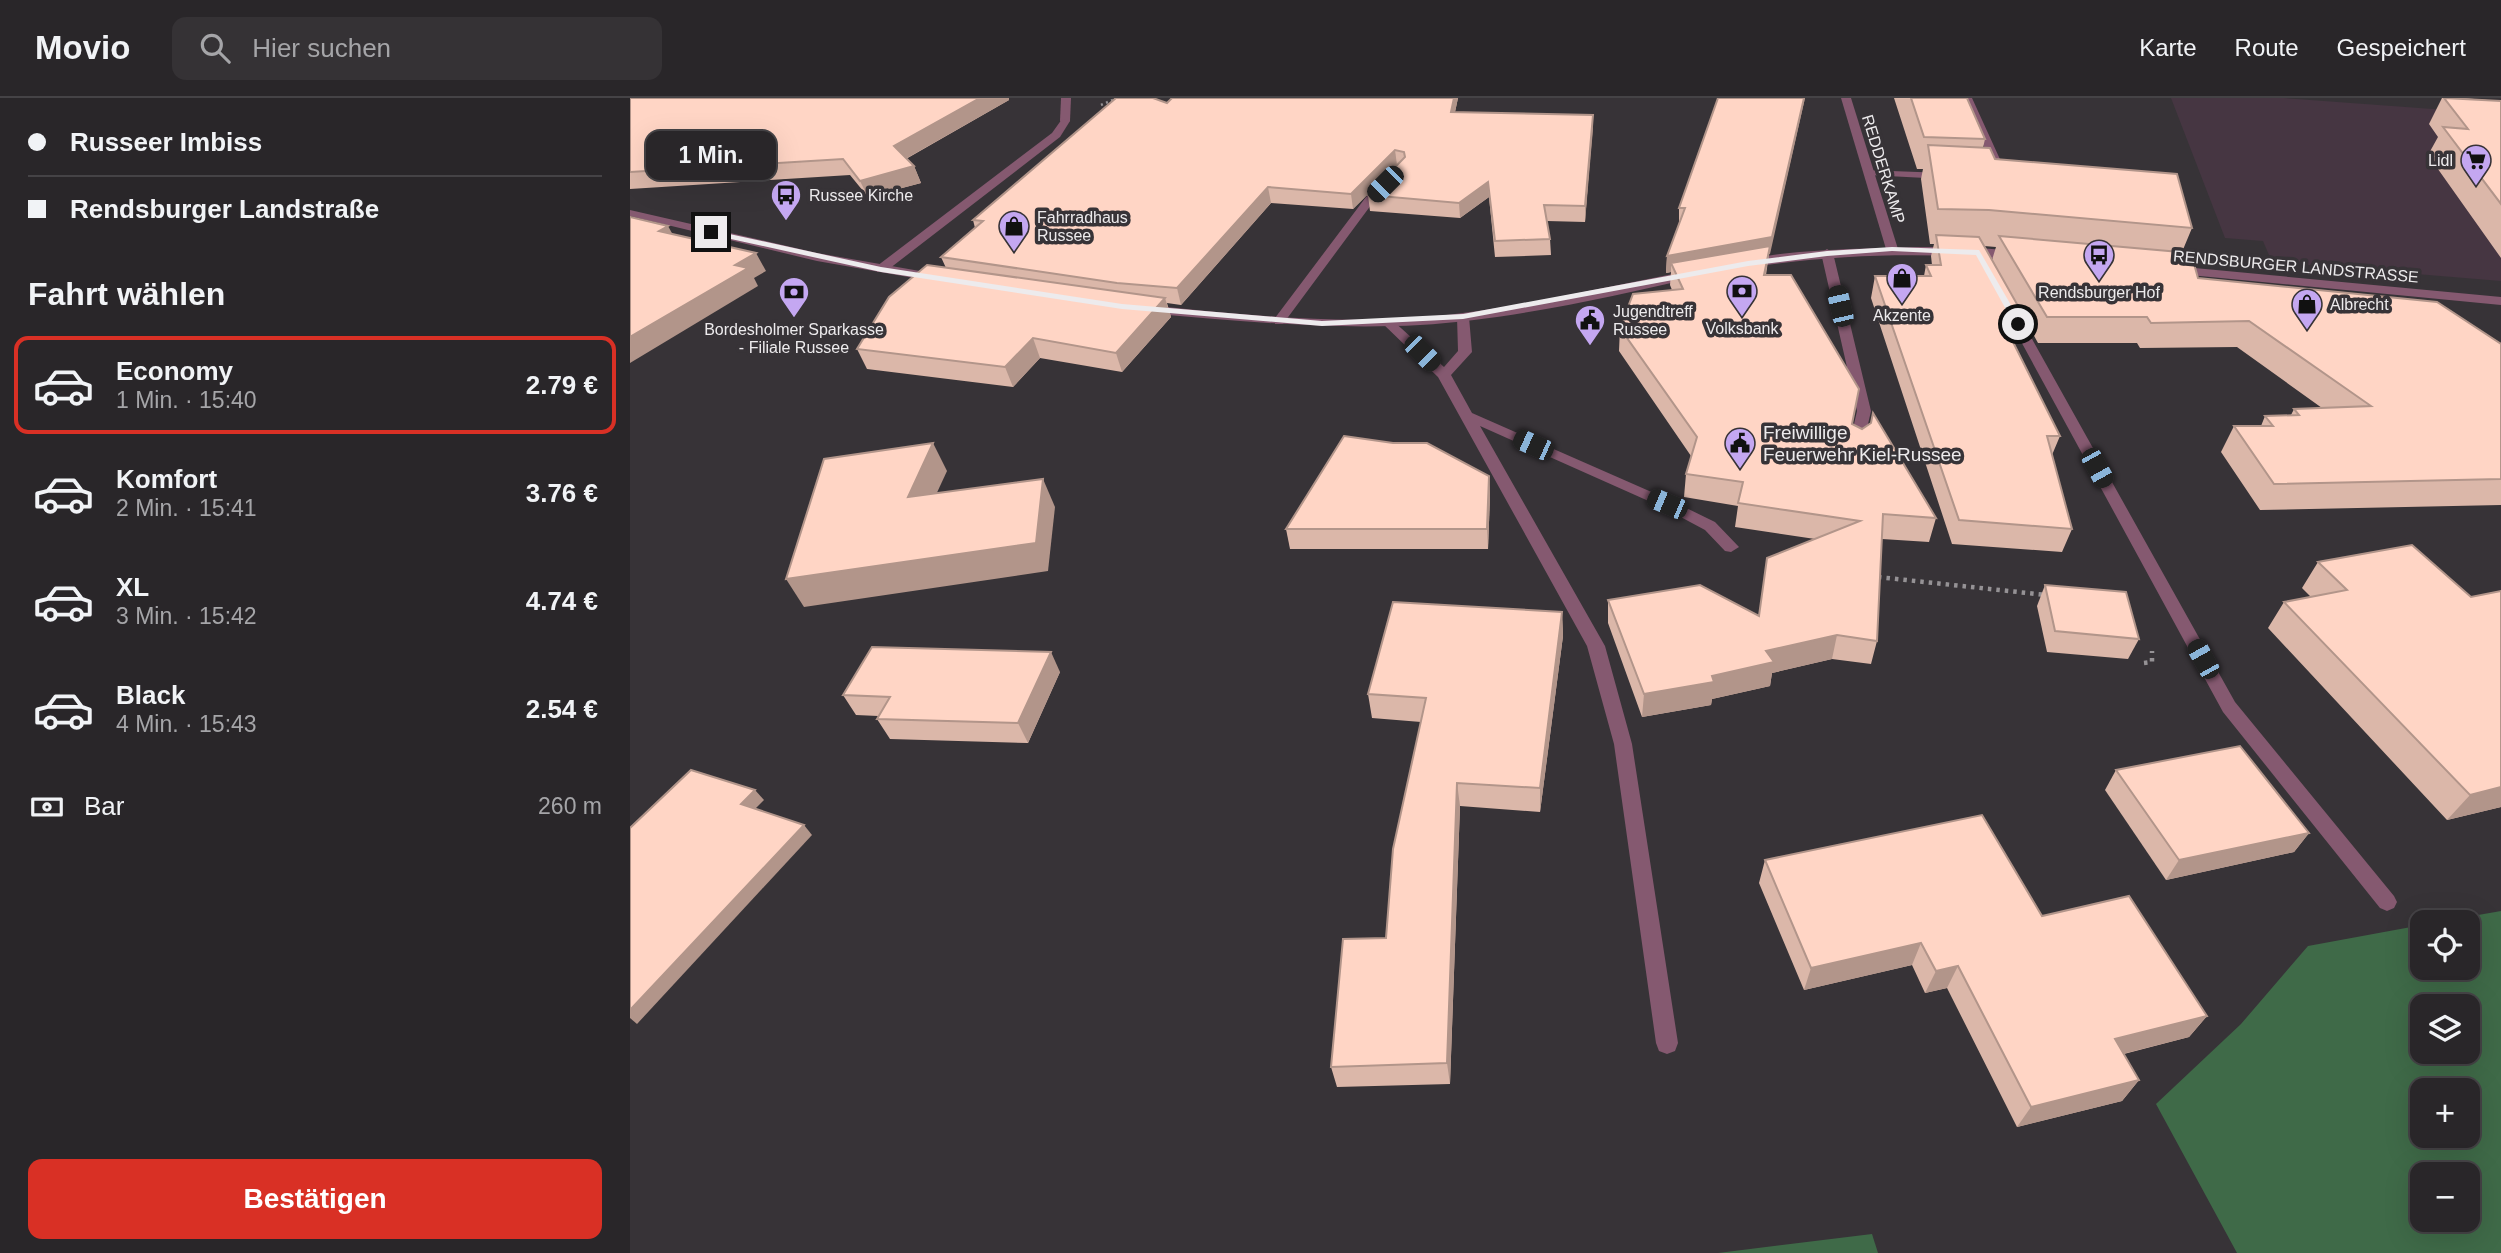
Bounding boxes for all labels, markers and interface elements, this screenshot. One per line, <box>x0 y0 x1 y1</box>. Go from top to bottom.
search box <box>172 17 662 80</box>
text: Movio <box>35 29 130 66</box>
icon: search <box>196 29 234 67</box>
text: Hier suchen <box>252 33 391 63</box>
text: Karte <box>2139 34 2197 61</box>
text: Route <box>2235 34 2299 61</box>
text: Gespeichert <box>2337 34 2466 61</box>
street label: REDDERKAMP <box>1859 113 1908 226</box>
text: Russeer Imbiss <box>70 127 262 157</box>
callout: 1 Min. <box>646 130 776 180</box>
text: 1 Min. <box>678 142 744 168</box>
supermarket icon: Lidl <box>2459 143 2493 187</box>
place label: Lidl <box>2428 152 2453 169</box>
car <box>1363 162 1408 206</box>
bus stop icon: Russee Kirche <box>769 178 803 222</box>
place label: Russee Kirche <box>809 187 913 204</box>
text: Rendsburger Landstraße <box>70 194 379 224</box>
shop icon: Fahrradhaus Russee <box>997 209 1031 253</box>
place label: Fahrradhaus Russee <box>1037 209 1128 244</box>
route end <box>695 216 727 248</box>
bus stop icon: Rendsburger Hof <box>2082 238 2116 282</box>
street label: RENDSBURGER LANDSTRASSE <box>2173 247 2419 286</box>
shop icon: Akzente <box>1885 261 1919 305</box>
bank icon: Volksbank <box>1725 274 1759 318</box>
bank icon: Bordesholmer Sparkasse - Filiale Russee <box>777 275 811 319</box>
text: Fahrt wählen <box>28 276 225 312</box>
car <box>1826 283 1855 329</box>
place label: Rendsburger Hof <box>2038 284 2160 301</box>
shop icon: Albrecht <box>2290 287 2324 331</box>
place label: Albrecht <box>2330 296 2389 313</box>
public building icon: Jugendtreff Russee <box>1573 303 1607 347</box>
place label: Jugendtreff Russee <box>1613 303 1693 338</box>
place label: Akzente <box>1873 307 1931 324</box>
route start <box>2002 308 2034 340</box>
place label: Volksbank <box>1706 320 1779 337</box>
place label: Bordesholmer Sparkasse - Filiale Russee <box>704 321 884 356</box>
car <box>1400 331 1445 375</box>
icon: car <box>32 354 95 417</box>
text: Economy <box>116 356 233 386</box>
text: 2.79 € <box>526 370 598 400</box>
text: 1 Min. · 15:40 <box>116 387 257 413</box>
place label: Freiwillige Feuerwehr Kiel-Russee <box>1763 422 1962 465</box>
public building icon: Freiwillige Feuerwehr Kiel-Russee <box>1723 426 1757 470</box>
car <box>1510 427 1557 463</box>
car <box>2078 445 2117 491</box>
icon: car <box>32 462 95 525</box>
text: Komfort <box>116 464 217 494</box>
text: 3.76 € <box>526 478 598 508</box>
car <box>1644 486 1691 522</box>
text: 2 Min. · 15:41 <box>116 495 257 521</box>
icon: car <box>32 570 95 633</box>
text: XL <box>116 572 149 602</box>
text: 4.74 € <box>526 586 598 616</box>
text: 3 Min. · 15:42 <box>116 603 257 629</box>
car <box>2184 636 2223 682</box>
icon: car <box>32 678 95 741</box>
text: Black <box>116 680 185 710</box>
text: 2.54 € <box>526 694 598 724</box>
text: 4 Min. · 15:43 <box>116 711 257 737</box>
icon: cash <box>28 788 66 826</box>
text: Bar <box>84 791 124 821</box>
text: 260 m <box>538 793 602 819</box>
map controls <box>2410 910 2480 1232</box>
button: locate <box>2410 910 2480 980</box>
button: layers <box>2410 994 2480 1064</box>
button: + <box>2410 1078 2480 1148</box>
button: Bestätigen <box>28 1159 602 1239</box>
button: − <box>2410 1162 2480 1232</box>

